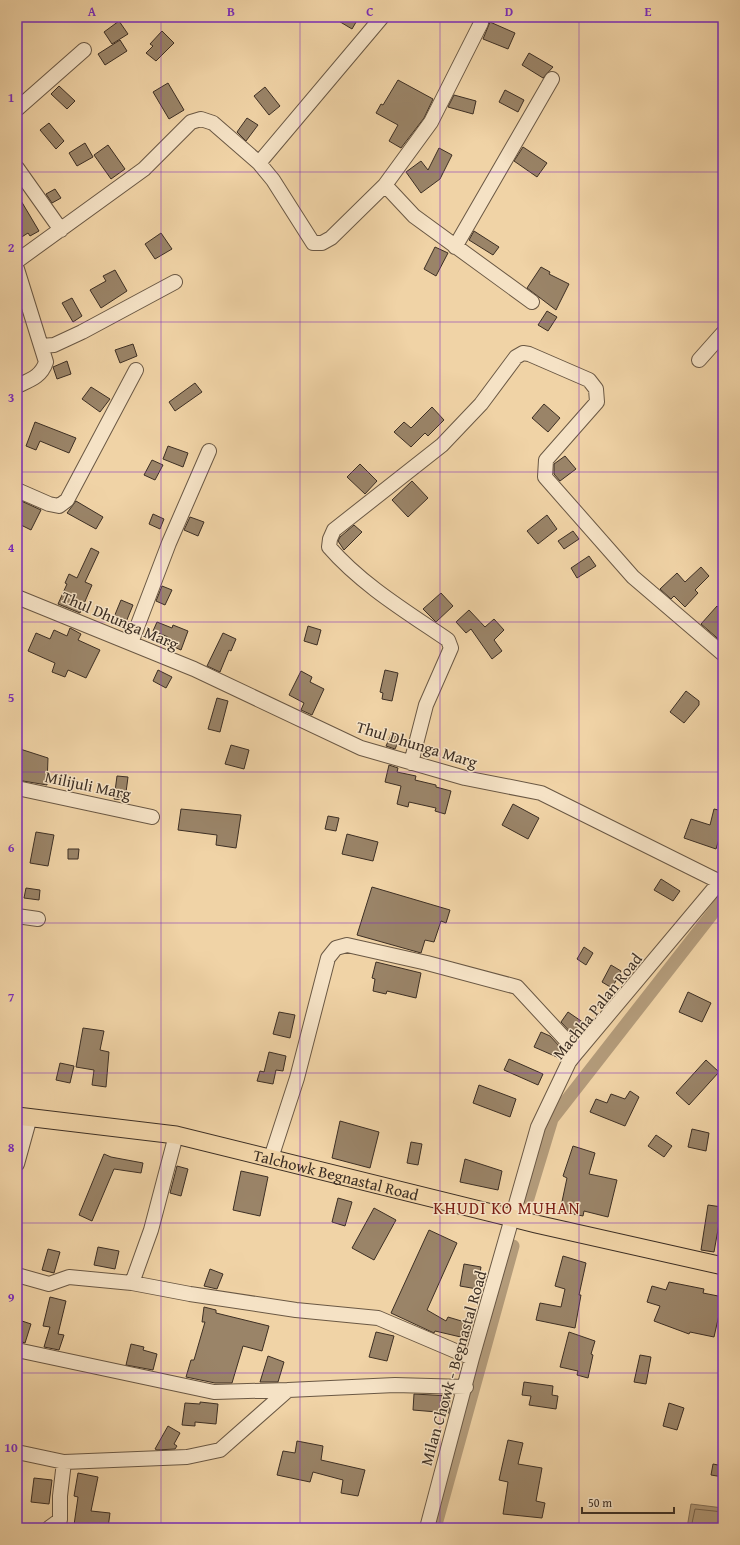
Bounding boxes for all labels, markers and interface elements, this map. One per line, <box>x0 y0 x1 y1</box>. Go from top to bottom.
text: A <box>88 2 97 21</box>
text: B <box>227 2 235 21</box>
text: C <box>366 2 374 21</box>
text: D <box>505 2 513 21</box>
text: E <box>645 2 652 21</box>
text: 1 <box>8 88 14 107</box>
text: 2 <box>8 238 15 257</box>
text: 3 <box>8 388 14 407</box>
text: 4 <box>8 538 15 557</box>
street label: Thul Dhunga Marg <box>58 584 182 656</box>
text: 5 <box>8 688 15 707</box>
street label: Thul Dhunga Marg <box>354 714 480 774</box>
street label: Milijuli Marg <box>43 764 133 806</box>
text: 6 <box>8 838 15 857</box>
street label: Machha Palan Road <box>547 947 648 1064</box>
text: 7 <box>8 988 15 1007</box>
text: 8 <box>8 1138 15 1157</box>
street label: Talchowk Begnastal Road <box>251 1143 422 1207</box>
district label: KHUDI KO MUHAN <box>433 1195 581 1220</box>
street label: Milan Chowk - Begnastal Road <box>414 1267 492 1468</box>
text: 9 <box>8 1288 15 1307</box>
text: 10 <box>4 1438 18 1457</box>
scale bar <box>582 1489 674 1515</box>
text: 50 m <box>588 1494 612 1511</box>

